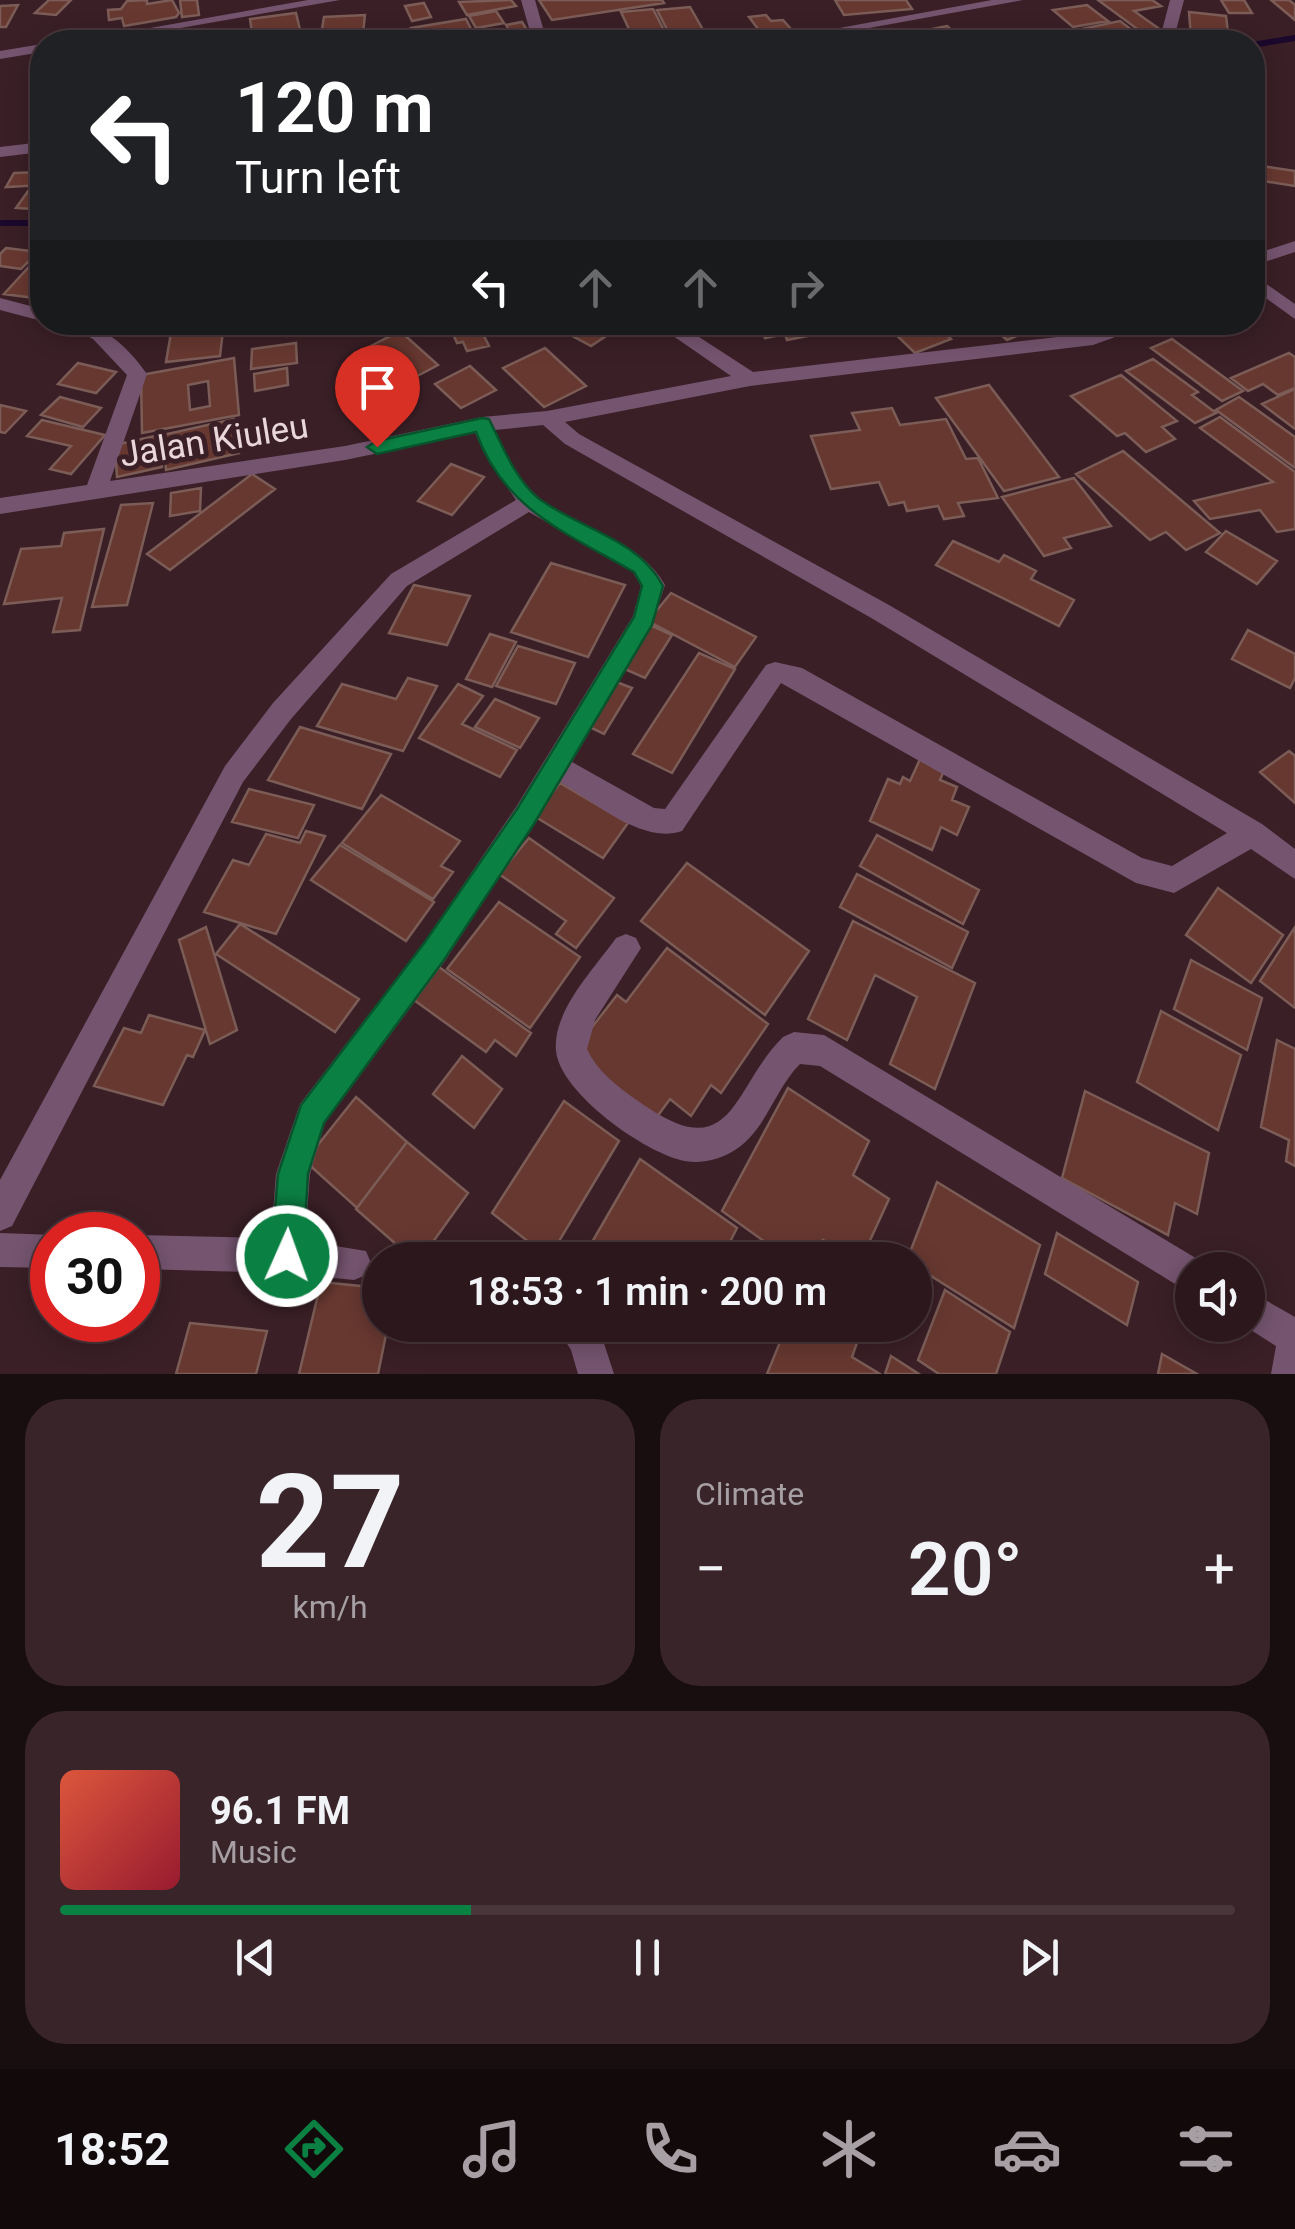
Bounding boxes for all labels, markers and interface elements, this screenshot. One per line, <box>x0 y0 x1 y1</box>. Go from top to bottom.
text: 120 m <box>235 67 434 149</box>
icon: left <box>70 70 200 200</box>
text: Turn left <box>235 151 401 204</box>
icon: left <box>463 260 518 315</box>
icon: ahead <box>568 260 623 315</box>
icon: ahead <box>673 260 728 315</box>
icon: right <box>778 260 833 315</box>
pin <box>335 345 420 448</box>
icon: arrive <box>350 360 405 415</box>
street label: Jalan Kiuleu <box>117 405 311 476</box>
position arrow <box>235 1204 339 1308</box>
speed limit sign: 30 <box>30 1212 160 1342</box>
map controls <box>1175 1252 1265 1342</box>
button: sound <box>1175 1252 1265 1342</box>
text: 18:53 · 1 min · 200 m <box>467 1270 827 1314</box>
text: 27 <box>255 1446 405 1599</box>
text: Climate <box>695 1475 804 1513</box>
text: 20° <box>908 1525 1022 1613</box>
text: − <box>695 1537 726 1601</box>
text: + <box>1204 1537 1235 1601</box>
text: km/h <box>292 1588 368 1626</box>
text: 96.1 FM <box>210 1789 350 1833</box>
text: Music <box>210 1833 297 1871</box>
icon: previous <box>228 1930 283 1985</box>
icon: pause <box>620 1930 675 1985</box>
icon: next <box>1012 1930 1067 1985</box>
icon: directions <box>279 2114 349 2184</box>
icon: music <box>457 2114 527 2184</box>
icon: phone <box>635 2114 705 2184</box>
icon: climate <box>814 2114 884 2184</box>
icon: car <box>992 2114 1062 2184</box>
icon: filters <box>1171 2114 1241 2184</box>
text: 18:52 <box>54 2123 170 2176</box>

